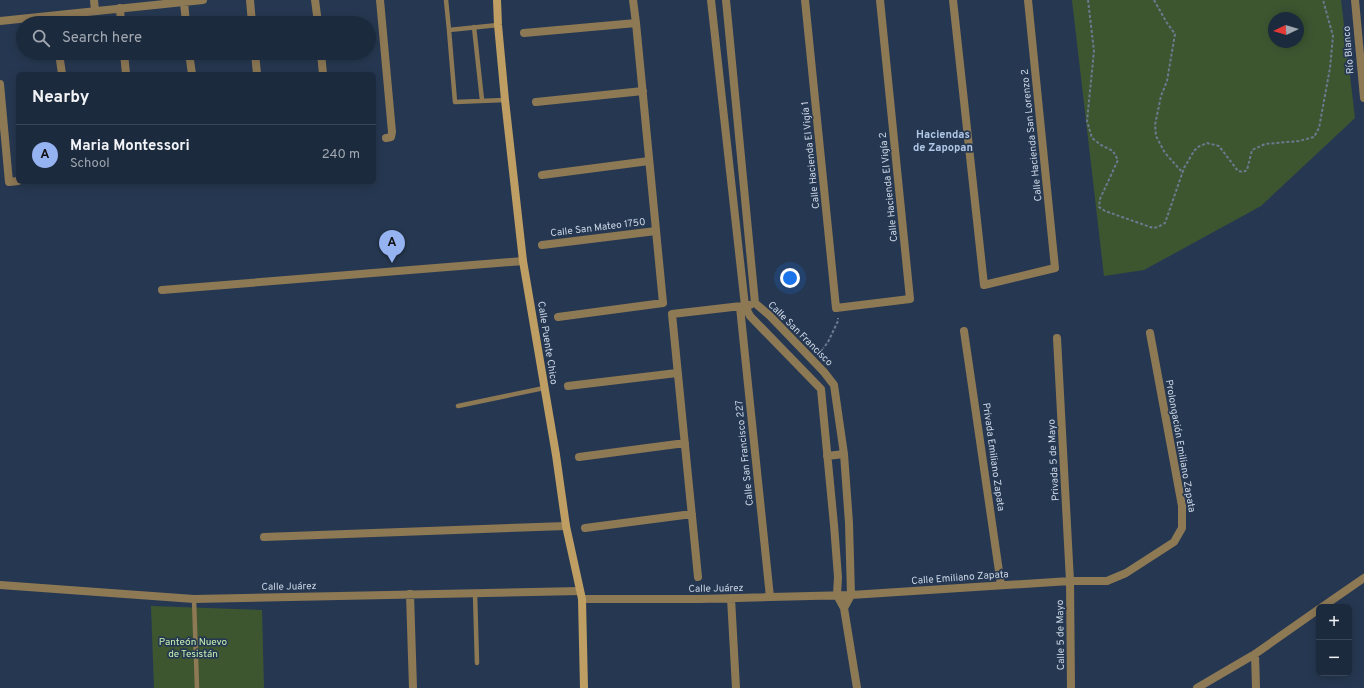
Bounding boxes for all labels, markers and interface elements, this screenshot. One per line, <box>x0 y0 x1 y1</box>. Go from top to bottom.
north arrow <box>1268 12 1304 48</box>
search box <box>16 16 376 60</box>
street label: Río Blanco <box>1340 25 1358 75</box>
icon: search <box>30 27 52 49</box>
text: Search here <box>62 29 142 48</box>
street label: Calle Hacienda San Lorenzo 2 <box>1019 68 1045 202</box>
text: Nearby <box>32 87 89 109</box>
street label: Calle Hacienda El Vigía 1 <box>799 101 823 209</box>
district label: Haciendas de Zapopan <box>913 128 973 155</box>
street label: Calle Hacienda El Vigía 2 <box>877 131 901 243</box>
text: Maria Montessori <box>70 137 190 156</box>
text: A <box>40 147 50 163</box>
text: 240 m <box>322 147 360 163</box>
text: School <box>70 156 110 172</box>
street label: Calle San Mateo 1750 <box>550 216 646 240</box>
pin: A <box>379 230 405 263</box>
your location <box>780 268 800 288</box>
street label: Calle San Francisco <box>765 299 836 370</box>
street label: Calle Puente Chico <box>534 300 560 386</box>
street label: Prolongación Emiliano Zapata <box>1162 379 1198 513</box>
street label: Calle San Francisco 227 <box>733 399 757 507</box>
street label: Privada Emiliano Zapata <box>979 402 1007 512</box>
street label: Privada 5 de Mayo <box>1045 418 1063 501</box>
street label: Calle Emiliano Zapata <box>911 568 1009 588</box>
street label: Calle Juárez <box>261 580 317 594</box>
street label: Calle Juárez <box>688 582 744 596</box>
street label: Calle 5 de Mayo <box>1054 599 1068 670</box>
map controls <box>1316 604 1352 676</box>
button: + <box>1316 604 1352 640</box>
park label: Panteón Nuevo de Tesistán <box>159 636 228 661</box>
button: − <box>1316 640 1352 676</box>

